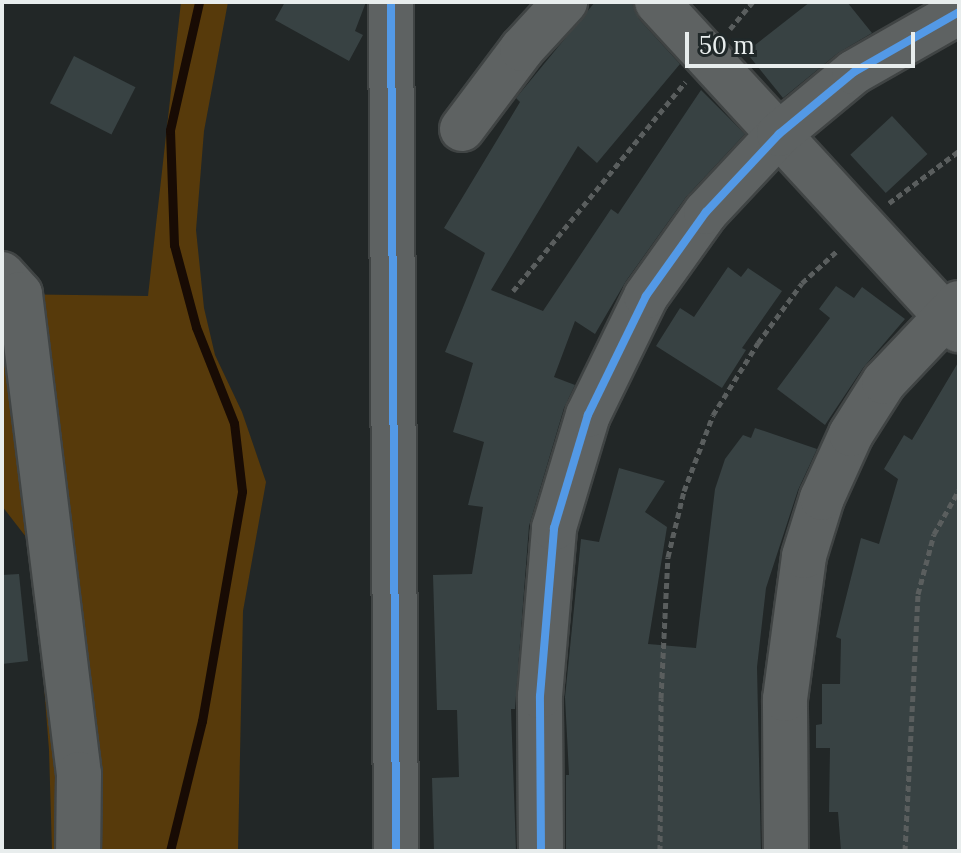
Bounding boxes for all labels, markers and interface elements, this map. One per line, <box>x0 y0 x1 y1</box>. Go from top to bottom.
scale bar <box>689 16 919 66</box>
text: 50 m <box>699 30 755 61</box>

